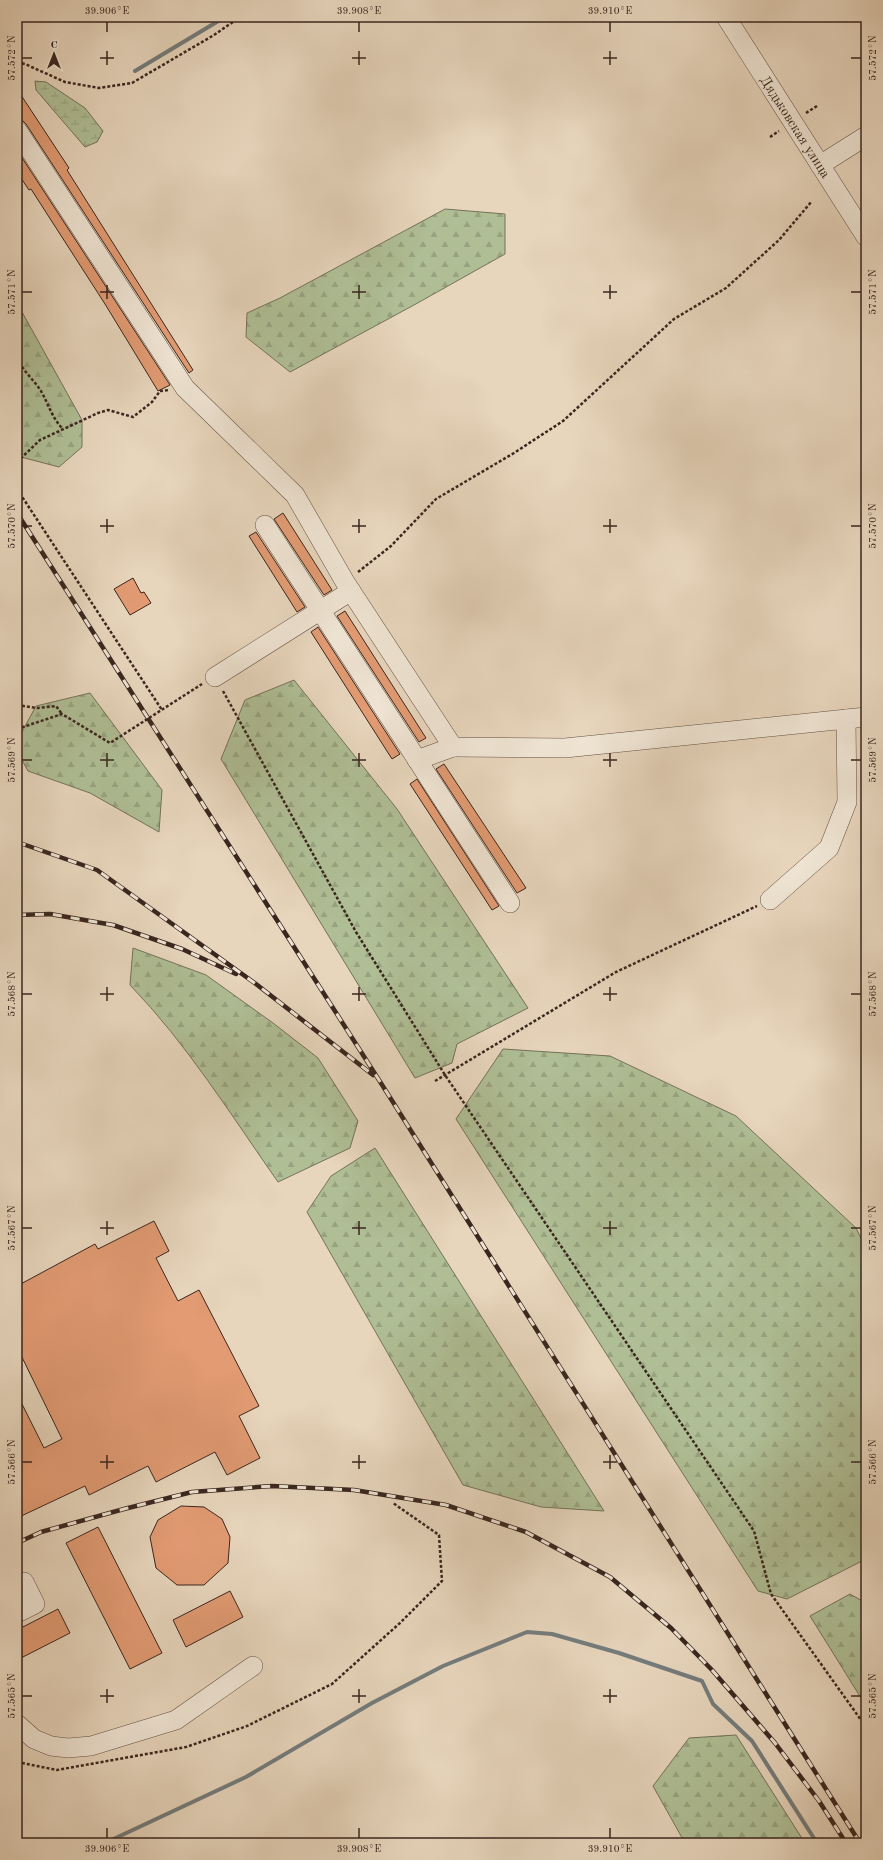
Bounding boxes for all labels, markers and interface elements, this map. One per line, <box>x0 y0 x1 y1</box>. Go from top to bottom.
text: 39.906°E <box>85 6 129 16</box>
text: 39.908°E <box>337 6 381 16</box>
text: 39.910°E <box>588 6 632 16</box>
north arrow <box>34 34 74 74</box>
text: 57.572°N <box>7 35 17 81</box>
text: 57.572°N <box>868 35 878 81</box>
text: С <box>50 40 58 51</box>
street label: Дядьковская улица <box>757 74 833 181</box>
text: 57.571°N <box>7 269 17 315</box>
text: 57.571°N <box>868 269 878 315</box>
text: 57.570°N <box>7 503 17 549</box>
text: 57.570°N <box>868 503 878 549</box>
text: 57.569°N <box>7 737 17 783</box>
text: 57.569°N <box>868 737 878 783</box>
text: 57.568°N <box>7 971 17 1017</box>
text: 57.568°N <box>868 971 878 1017</box>
text: 57.567°N <box>7 1205 17 1251</box>
text: 57.567°N <box>868 1205 878 1251</box>
text: 57.566°N <box>7 1439 17 1485</box>
text: 57.566°N <box>868 1439 878 1485</box>
text: 57.565°N <box>7 1673 17 1719</box>
text: 57.565°N <box>868 1673 878 1719</box>
text: 39.906°E <box>85 1844 129 1854</box>
text: 39.908°E <box>337 1844 381 1854</box>
text: 39.910°E <box>588 1844 632 1854</box>

